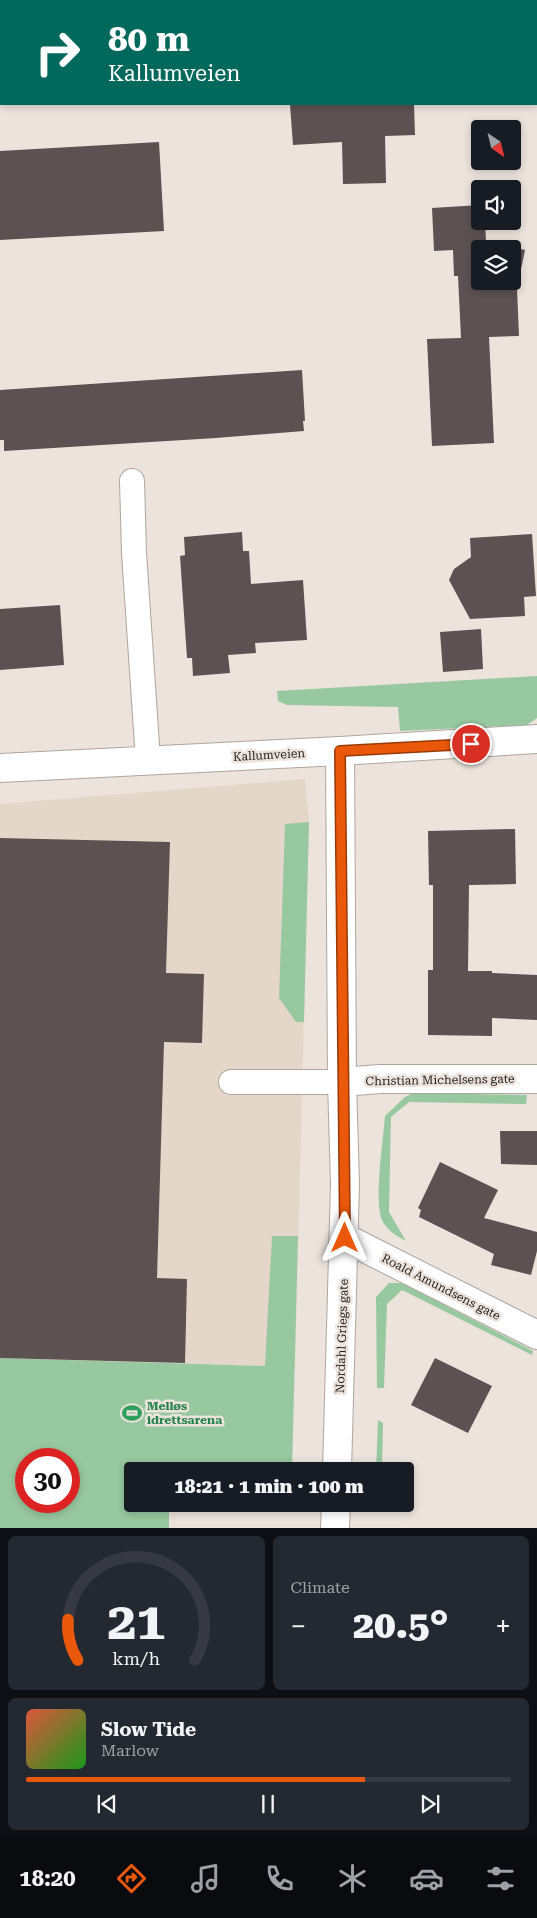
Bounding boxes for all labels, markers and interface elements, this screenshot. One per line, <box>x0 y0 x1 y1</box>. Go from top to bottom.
text: 80 m <box>108 19 190 60</box>
icon: right <box>25 20 90 85</box>
text: Kallumveien <box>108 61 240 86</box>
north arrow <box>471 120 521 170</box>
map controls <box>471 120 521 290</box>
button: sound <box>471 180 521 230</box>
button: layers <box>471 240 521 290</box>
pin <box>450 723 492 765</box>
icon: arrive <box>457 730 485 758</box>
street label: Kallumveien <box>233 746 306 764</box>
street label: Christian Michelsens gate <box>365 1072 515 1088</box>
position arrow <box>318 1211 370 1263</box>
street label: Roald Amundsens gate <box>379 1251 503 1323</box>
street label: Nordahl Griegs gate <box>333 1278 351 1393</box>
place label: Melløs idrettsarena <box>147 1399 222 1427</box>
sports icon: Melløs idrettsarena <box>121 1402 143 1424</box>
speed limit sign: 30 <box>15 1448 80 1513</box>
text: 18:21 · 1 min · 100 m <box>174 1475 364 1498</box>
text: Climate <box>291 1578 350 1597</box>
text: 21 <box>107 1591 165 1652</box>
text: 20.5° <box>353 1603 449 1647</box>
text: − <box>291 1610 306 1643</box>
text: + <box>495 1610 511 1643</box>
text: km/h <box>112 1648 161 1669</box>
text: Slow Tide <box>101 1718 196 1741</box>
text: Marlow <box>101 1741 159 1760</box>
icon: previous <box>93 1790 121 1818</box>
icon: pause <box>254 1790 282 1818</box>
icon: next <box>416 1790 444 1818</box>
icon: directions <box>114 1861 149 1896</box>
icon: music <box>188 1861 223 1896</box>
icon: phone <box>262 1861 297 1896</box>
icon: climate <box>335 1861 370 1896</box>
icon: car <box>409 1861 444 1896</box>
icon: filters <box>483 1861 518 1896</box>
text: 18:20 <box>19 1866 76 1891</box>

